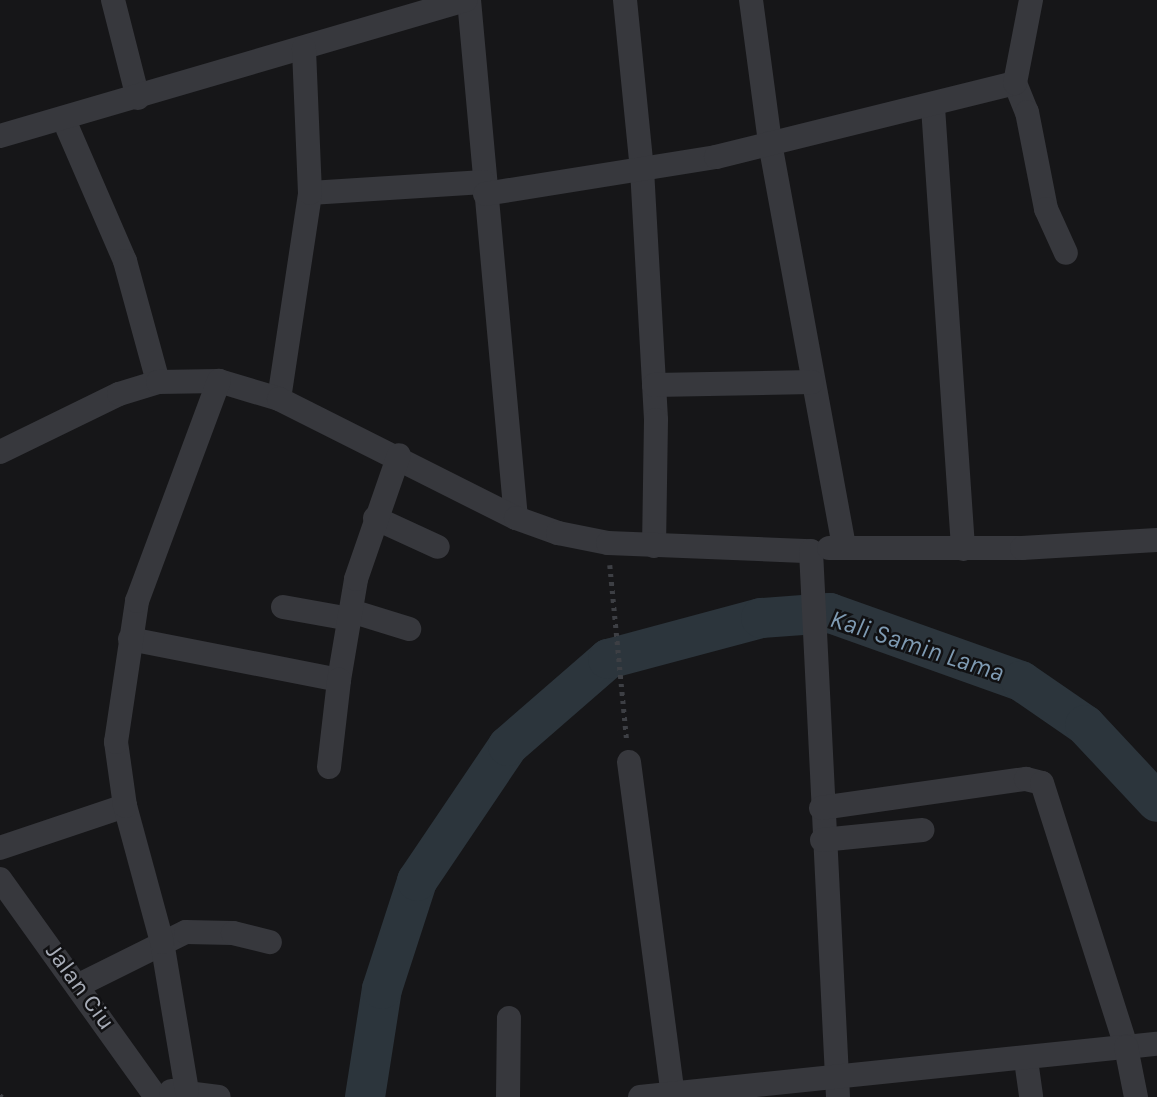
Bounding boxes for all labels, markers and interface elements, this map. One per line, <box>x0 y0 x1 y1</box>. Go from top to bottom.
water label: Kali Samin Lama <box>826 603 1008 689</box>
street label: Jalan Ciu <box>39 938 121 1036</box>

